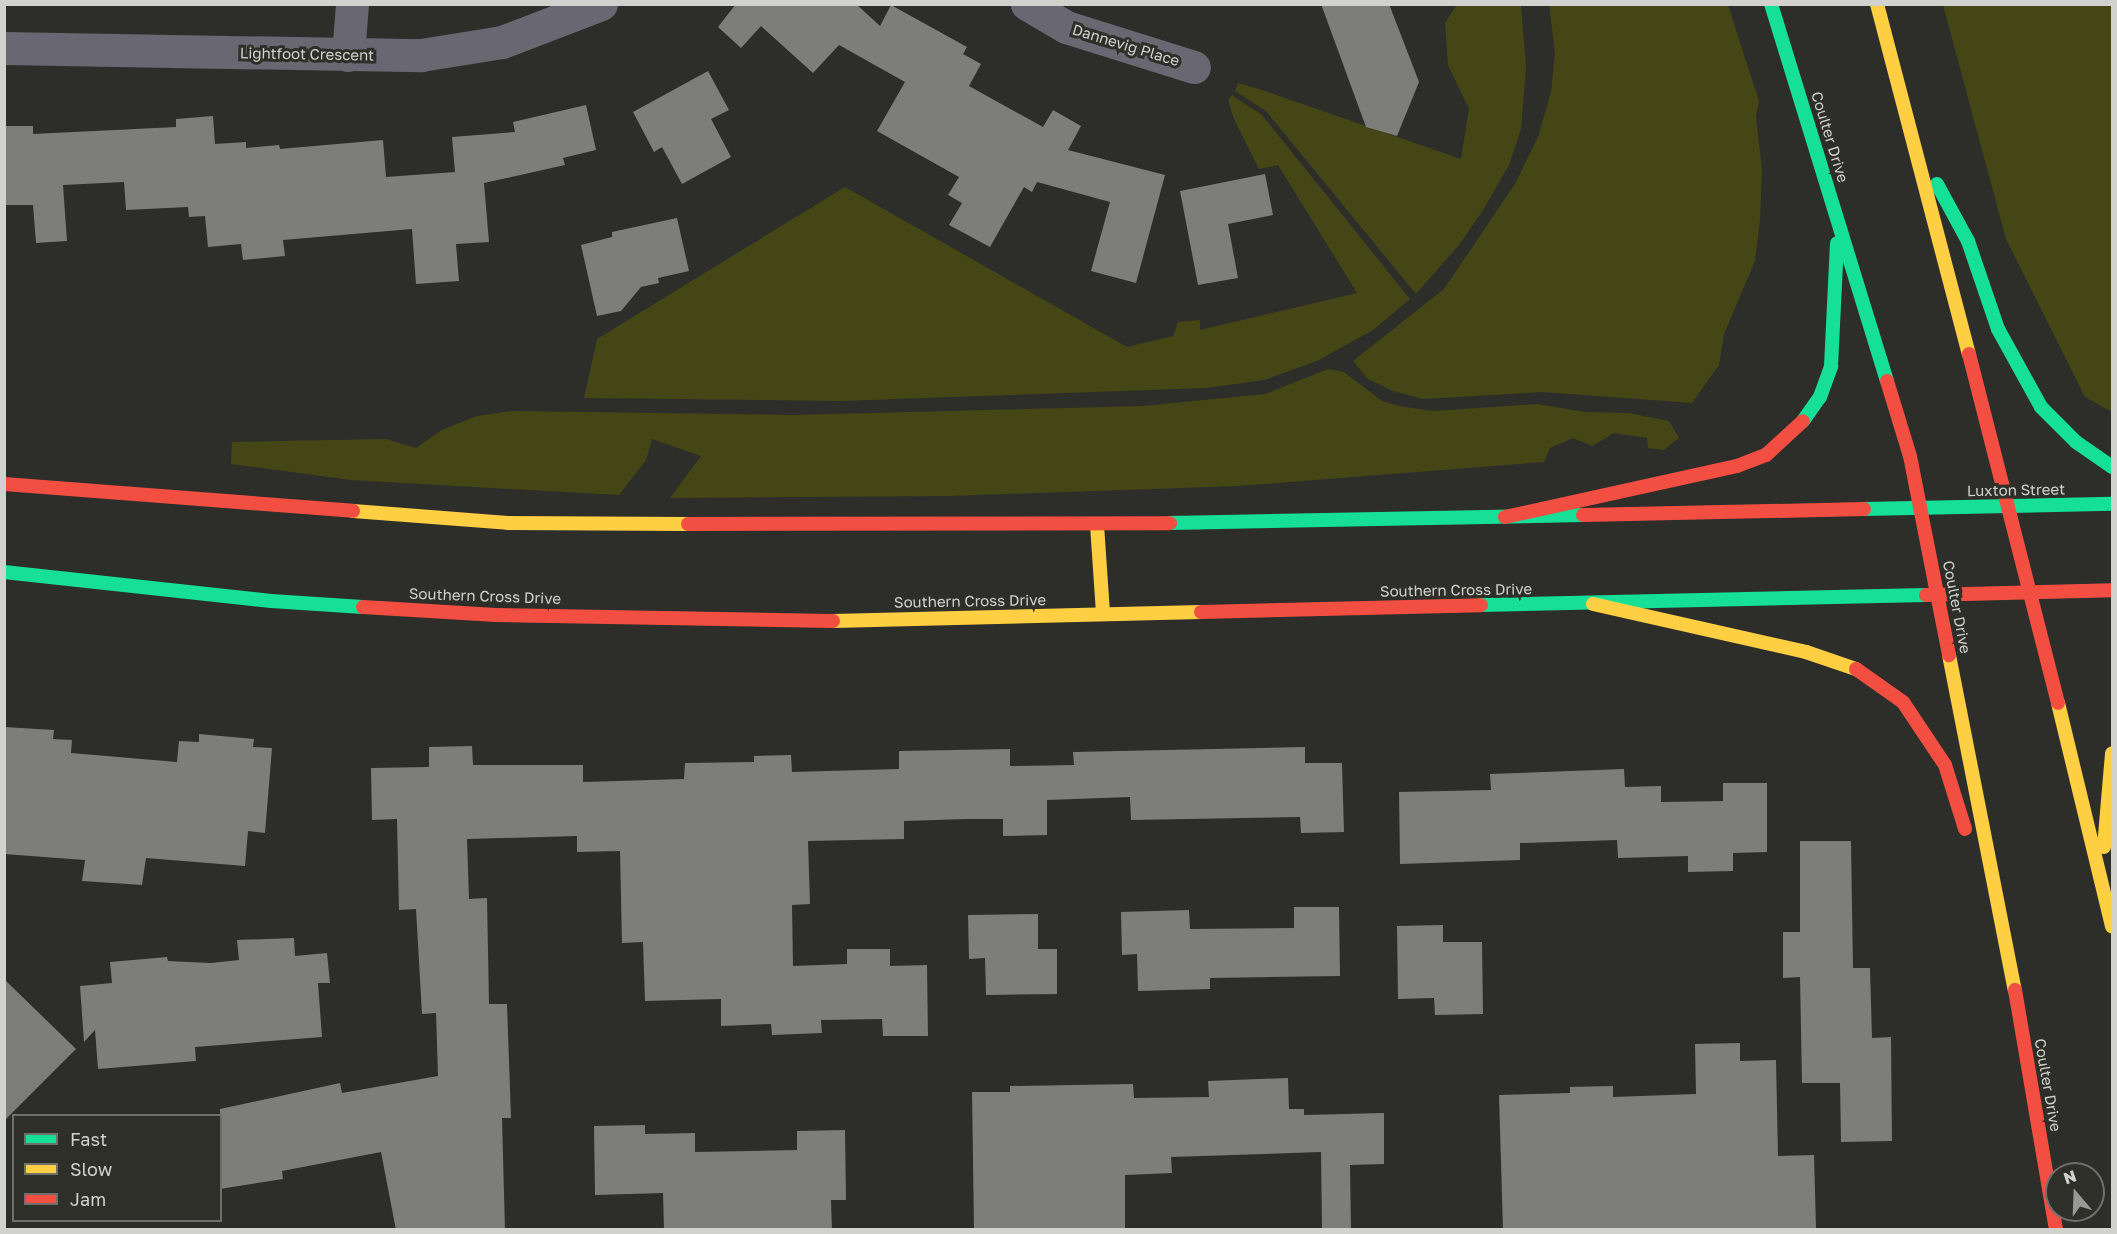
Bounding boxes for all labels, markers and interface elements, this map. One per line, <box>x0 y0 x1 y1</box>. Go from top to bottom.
street label: Dannevig Place <box>1070 20 1182 70</box>
street label: Lightfoot Crescent <box>240 44 374 64</box>
street label: Coulter Drive <box>1808 89 1852 185</box>
street label: Luxton Street <box>1967 480 2065 500</box>
street label: Coulter Drive <box>1939 559 1975 655</box>
street label: Southern Cross Drive <box>1380 580 1532 600</box>
street label: Southern Cross Drive <box>409 584 561 608</box>
street label: Southern Cross Drive <box>894 591 1046 611</box>
street label: Coulter Drive <box>2031 1037 2065 1133</box>
legend <box>12 1114 222 1222</box>
text: Fast <box>70 1128 107 1150</box>
text: Slow <box>70 1158 112 1180</box>
north arrow <box>2045 1162 2105 1222</box>
text: N <box>2061 1165 2079 1188</box>
text: Jam <box>70 1188 106 1210</box>

